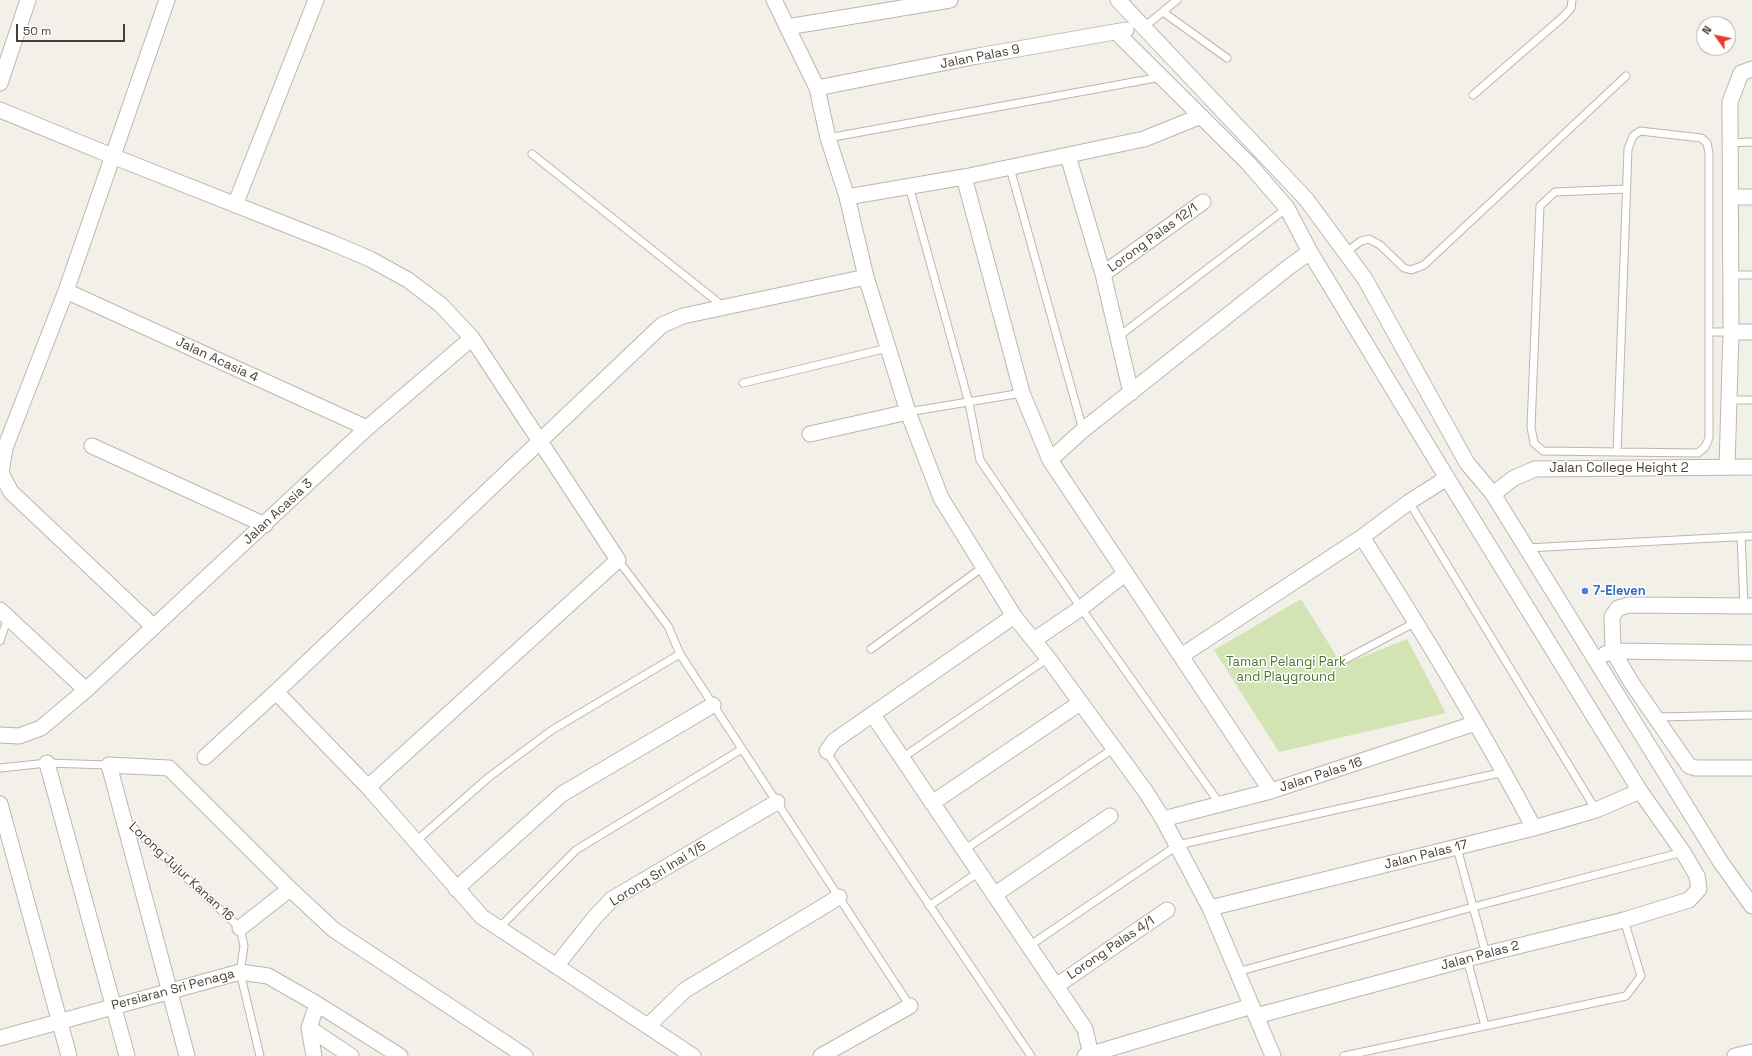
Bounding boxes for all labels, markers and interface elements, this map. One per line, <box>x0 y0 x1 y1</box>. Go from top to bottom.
scale bar <box>18 16 127 42</box>
north arrow <box>1696 16 1736 56</box>
text: 50 m <box>23 23 51 39</box>
text: N <box>1699 23 1715 37</box>
street label: Jalan Palas 9 <box>939 42 1021 72</box>
street label: Lorong Palas 12/1 <box>1105 200 1201 276</box>
street label: Jalan Acasia 4 <box>173 334 261 386</box>
street label: Jalan College Height 2 <box>1549 460 1689 476</box>
street label: Jalan Acasia 3 <box>240 476 316 548</box>
place label: 7-Eleven <box>1593 583 1646 599</box>
marker: 7-Eleven <box>1580 586 1590 596</box>
park label: Taman Pelangi Park and Playground <box>1226 654 1346 685</box>
street label: Jalan Palas 16 <box>1278 754 1364 796</box>
street label: Lorong Jujur Kanan 16 <box>125 819 237 925</box>
street label: Jalan Palas 17 <box>1383 837 1469 873</box>
street label: Lorong Sri Inai 1/5 <box>607 838 709 910</box>
street label: Lorong Palas 4/1 <box>1064 913 1158 983</box>
street label: Jalan Palas 2 <box>1439 938 1521 974</box>
street label: Persiaran Sri Penaga <box>110 966 236 1014</box>

